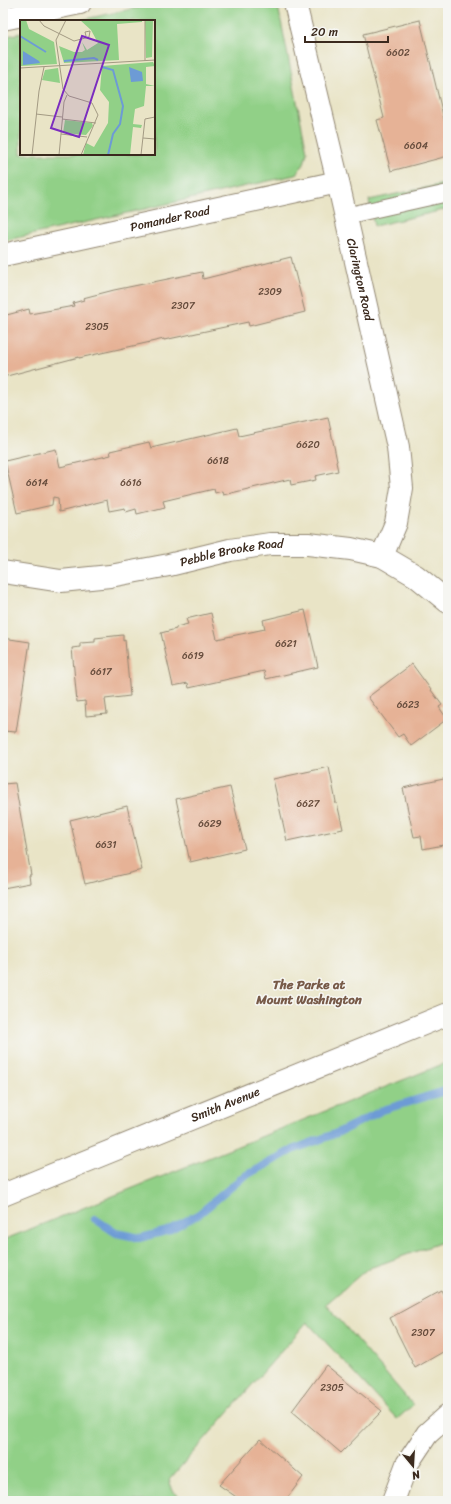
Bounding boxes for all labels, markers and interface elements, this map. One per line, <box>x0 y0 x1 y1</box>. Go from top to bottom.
scale bar <box>305 18 388 44</box>
inset map <box>20 20 155 155</box>
text: 20 m <box>311 21 338 43</box>
house number: 6602 <box>386 44 410 62</box>
house number: 6604 <box>404 137 428 155</box>
street label: Pomander Road <box>128 199 213 238</box>
street label: Clarington Road <box>340 236 380 325</box>
house number: 2309 <box>258 283 282 301</box>
house number: 2307 <box>171 297 196 315</box>
house number: 2305 <box>85 318 109 336</box>
house number: 6620 <box>296 436 320 454</box>
house number: 6618 <box>207 452 229 470</box>
house number: 6614 <box>26 474 48 492</box>
house number: 6616 <box>120 474 142 492</box>
street label: Pebble Brooke Road <box>178 533 284 573</box>
house number: 6621 <box>275 635 297 653</box>
house number: 6619 <box>182 647 204 665</box>
house number: 6617 <box>90 663 113 681</box>
house number: 6623 <box>397 696 420 714</box>
house number: 6627 <box>297 795 321 813</box>
house number: 6629 <box>198 815 222 833</box>
house number: 6631 <box>95 836 117 854</box>
district label: The Parke at Mount Washington <box>255 973 363 1011</box>
street label: Smith Avenue <box>187 1081 263 1129</box>
house number: 2307 <box>411 1324 436 1342</box>
house number: 2305 <box>320 1379 344 1397</box>
north arrow <box>393 1446 433 1486</box>
text: N <box>409 1465 423 1485</box>

